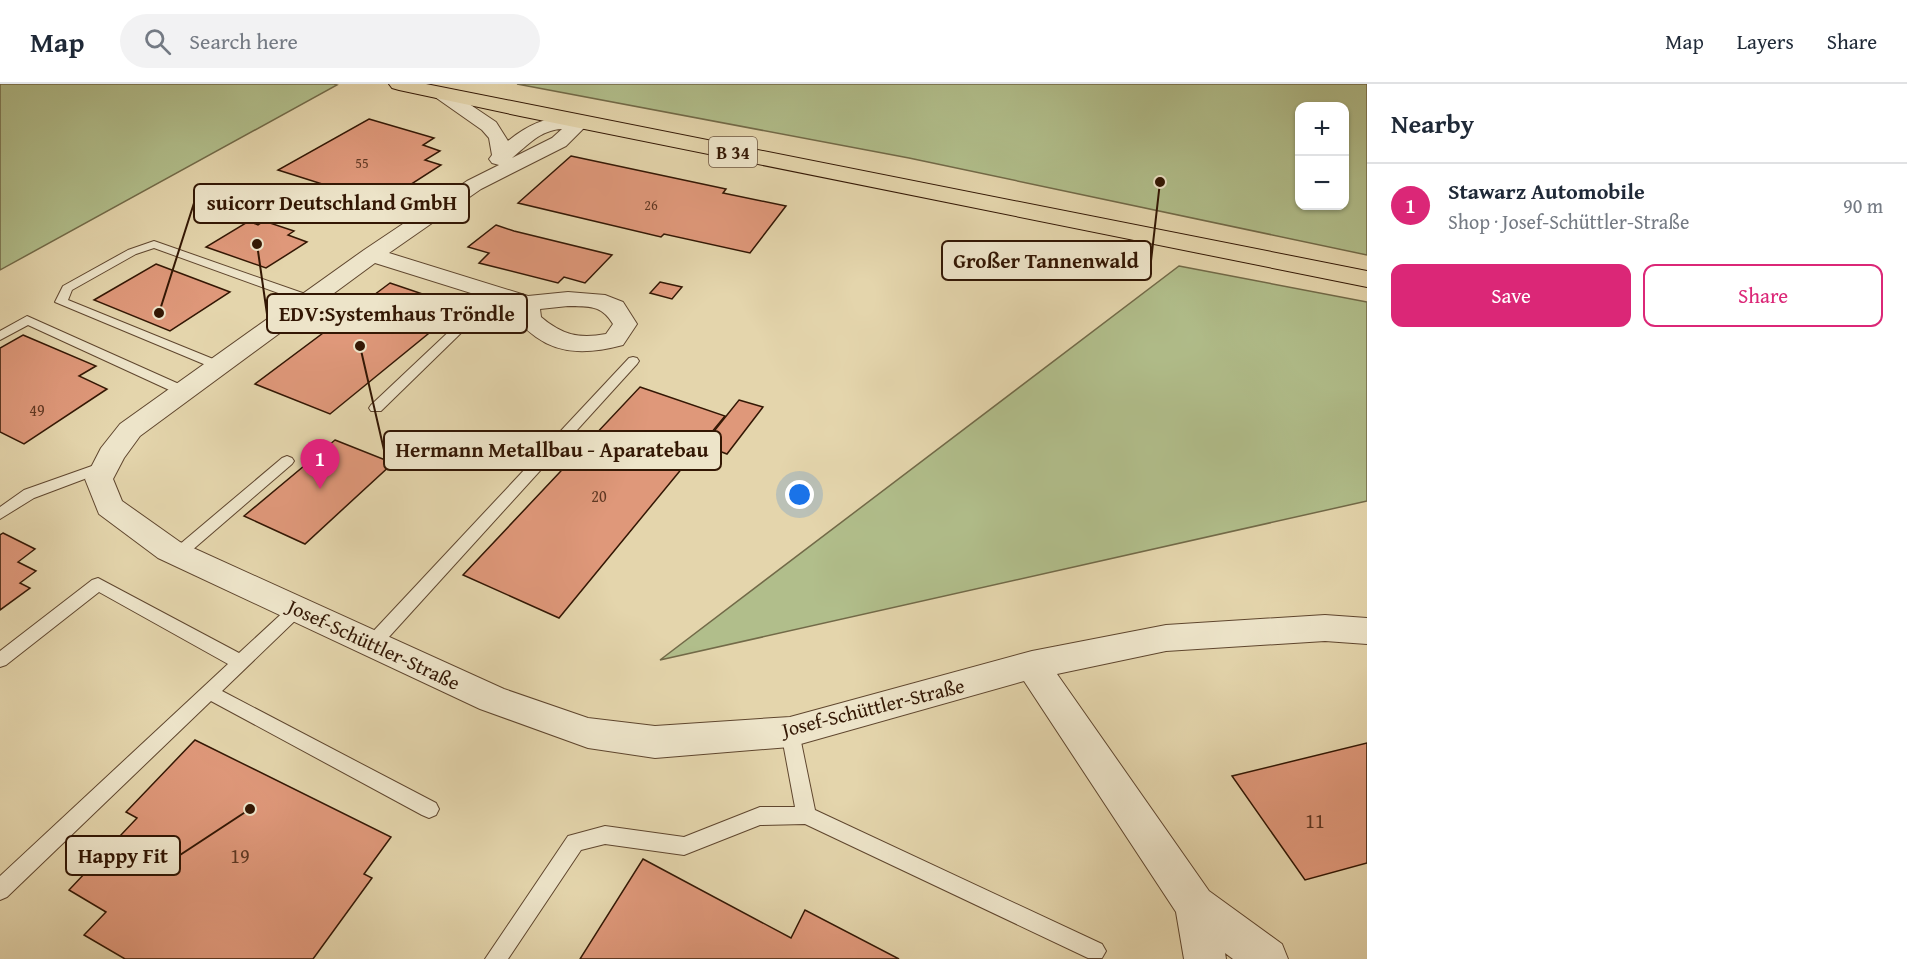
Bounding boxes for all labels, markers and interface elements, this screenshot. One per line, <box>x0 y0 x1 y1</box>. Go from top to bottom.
search box <box>120 14 540 68</box>
text: Map <box>30 21 84 62</box>
icon: search <box>141 25 174 58</box>
text: Search here <box>189 25 298 57</box>
text: Map <box>1665 26 1704 57</box>
text: Layers <box>1737 26 1794 57</box>
text: Share <box>1827 26 1877 57</box>
map controls <box>1295 102 1349 210</box>
button: + <box>1295 102 1349 156</box>
text: Nearby <box>1391 104 1474 143</box>
road number: B 34 <box>709 137 757 167</box>
house number: 55 <box>355 153 369 173</box>
button: − <box>1295 156 1349 210</box>
text: Stawarz Automobile <box>1448 175 1645 207</box>
callout: suicorr Deutschland GmbH <box>194 184 469 223</box>
text: suicorr Deutschland GmbH <box>207 187 457 218</box>
text: 1 <box>1405 191 1416 220</box>
text: 90 m <box>1843 191 1883 220</box>
house number: 26 <box>644 195 658 215</box>
text: Shop · Josef-Schüttler-Straße <box>1448 207 1689 236</box>
callout: Großer Tannenwald <box>942 241 1151 280</box>
text: Großer Tannenwald <box>953 245 1139 276</box>
button: Save <box>1391 264 1631 327</box>
button: Share <box>1643 264 1883 327</box>
callout: EDV:Systemhaus Tröndle <box>267 294 527 333</box>
text: EDV:Systemhaus Tröndle <box>279 298 515 329</box>
house number: 49 <box>29 398 45 422</box>
callout: Hermann Metallbau - Aparatebau <box>384 431 721 470</box>
text: Hermann Metallbau - Aparatebau <box>396 434 708 465</box>
pin: 1 <box>300 440 340 489</box>
your location <box>785 480 814 509</box>
house number: 20 <box>591 484 607 508</box>
street label: Josef-Schüttler-Straße <box>280 590 465 697</box>
street label: Josef-Schüttler-Straße <box>776 670 967 744</box>
house number: 11 <box>1305 806 1325 835</box>
callout: Happy Fit <box>66 836 180 875</box>
text: Happy Fit <box>78 840 168 871</box>
house number: 19 <box>230 841 250 870</box>

